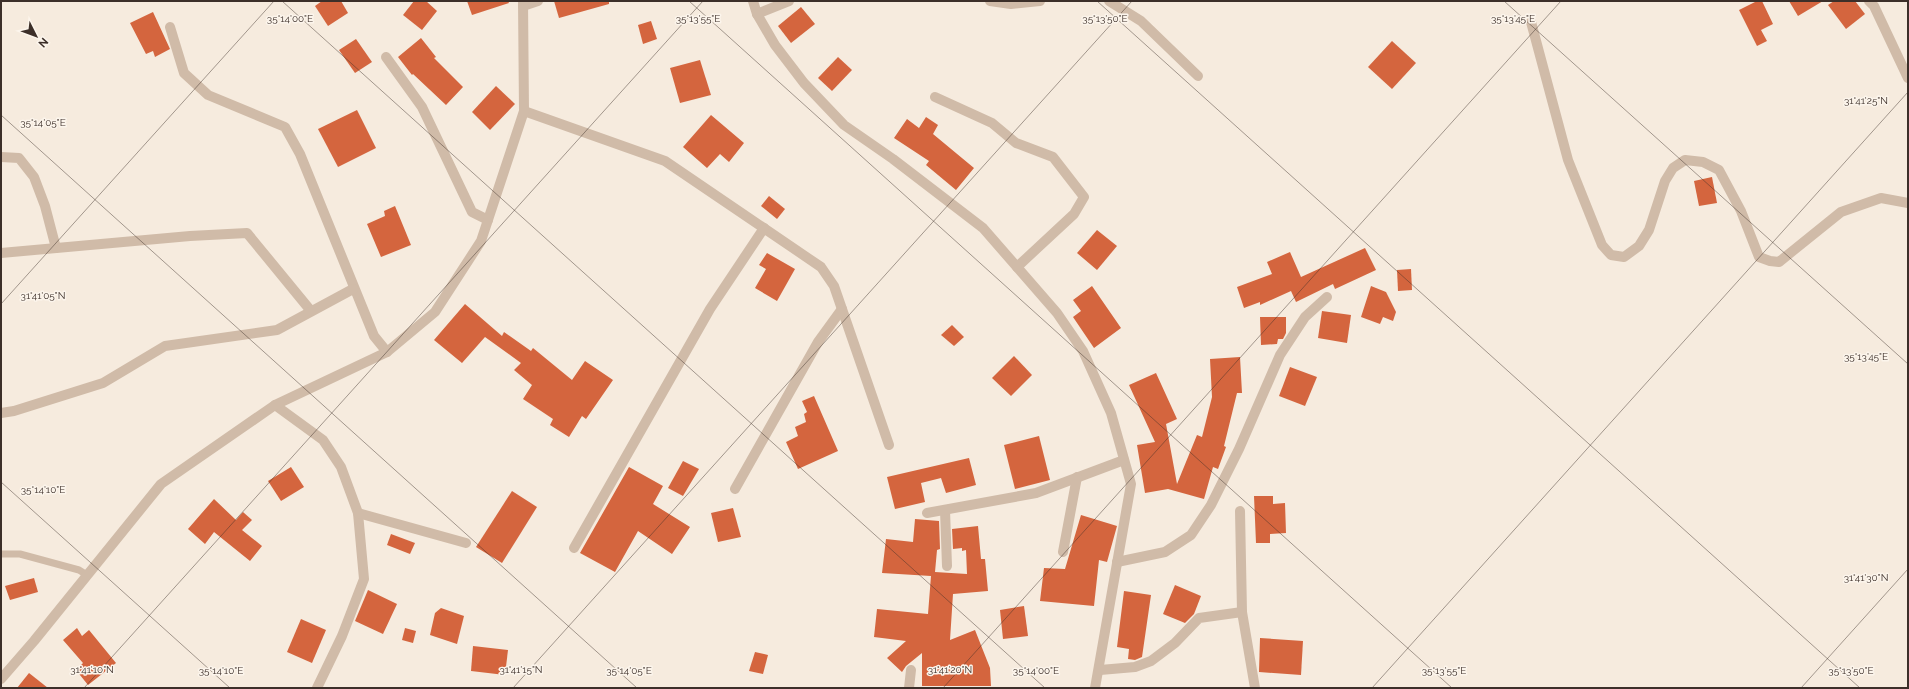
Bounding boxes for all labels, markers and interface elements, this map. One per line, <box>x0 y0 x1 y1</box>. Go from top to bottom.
text: 35°14'00"E <box>267 13 313 24</box>
text: 35°13'55"E <box>676 13 720 24</box>
text: 35°13'50"E <box>1082 13 1128 24</box>
text: 35°13'45"E <box>1491 13 1535 24</box>
north arrow <box>16 16 56 56</box>
text: N <box>35 35 51 50</box>
text: 31°41'25"N <box>1844 95 1888 106</box>
text: 35°14'05"E <box>20 117 66 128</box>
text: 31°41'05"N <box>21 290 65 301</box>
text: 35°13'45"E <box>1844 351 1888 362</box>
text: 35°14'10"E <box>21 484 65 495</box>
text: 31°41'30"N <box>1844 572 1888 583</box>
text: 31°41'10"N <box>70 664 114 675</box>
text: 31°41'15"N <box>499 664 543 675</box>
text: 31°41'20"N <box>928 664 972 675</box>
text: 35°14'10"E <box>199 665 243 676</box>
text: 35°14'05"E <box>606 665 652 676</box>
text: 35°14'00"E <box>1013 665 1059 676</box>
text: 35°13'55"E <box>1422 665 1466 676</box>
text: 35°13'50"E <box>1828 665 1874 676</box>

